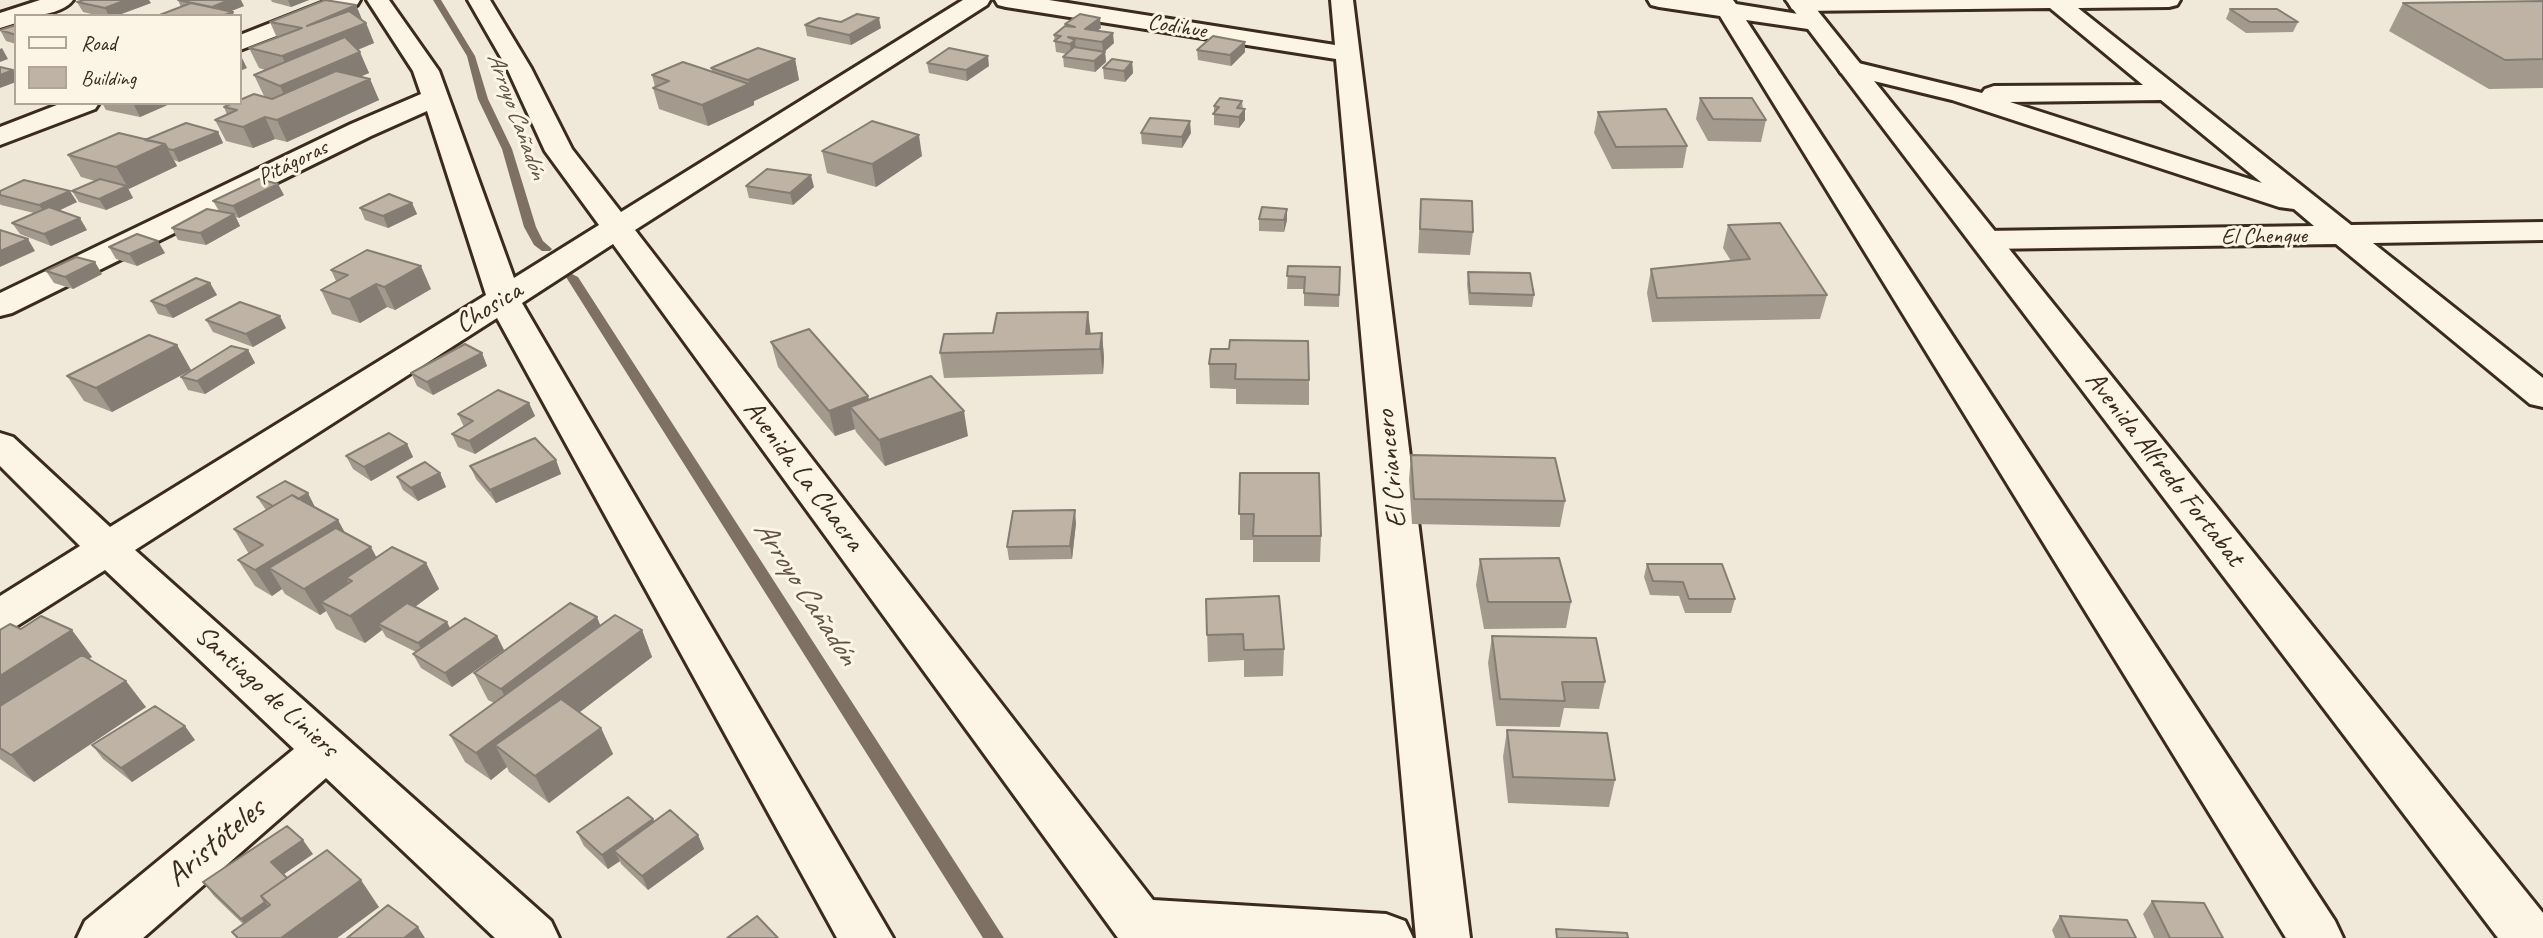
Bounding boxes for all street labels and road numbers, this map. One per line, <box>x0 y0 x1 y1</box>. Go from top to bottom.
street label: Codihue <box>1146 9 1208 45</box>
street label: Pitágoras <box>253 134 333 192</box>
street label: El Chenque <box>2221 222 2307 252</box>
street label: Chosica <box>449 274 529 342</box>
street label: Avenida Alfredo Fortabat <box>2077 365 2251 573</box>
street label: Avenida La Chacra <box>735 394 871 558</box>
street label: El Criancero <box>1369 408 1415 530</box>
street label: Santiago de Liniers <box>187 619 345 765</box>
street label: Aristóteles <box>158 790 274 896</box>

